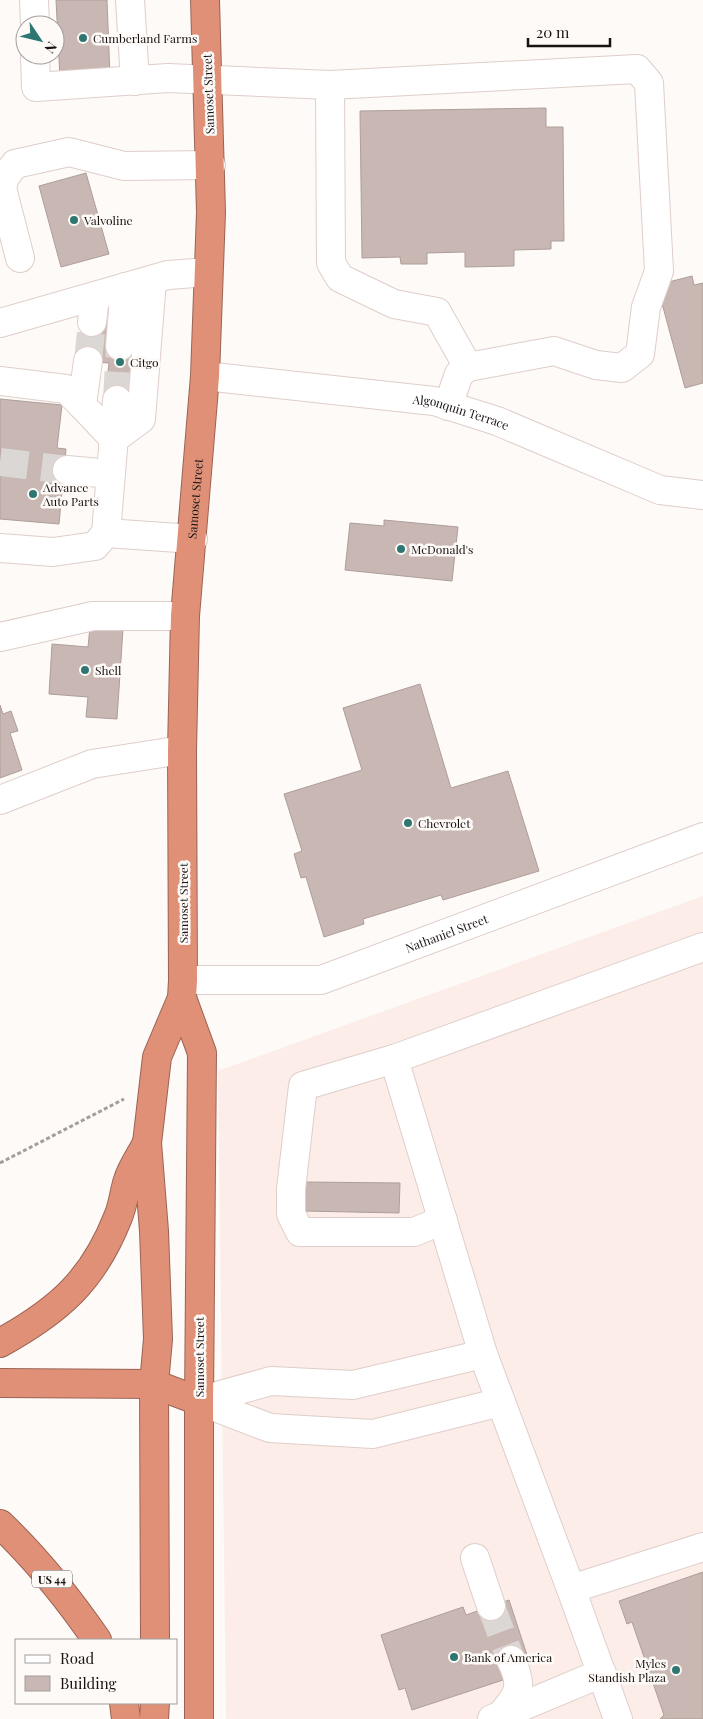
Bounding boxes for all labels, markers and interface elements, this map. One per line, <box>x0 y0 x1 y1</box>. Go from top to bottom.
north arrow <box>15 15 65 65</box>
scale bar <box>528 15 610 47</box>
text: 20 m <box>536 22 570 42</box>
place label: Cumberland Farms <box>93 30 197 46</box>
marker: Cumberland Farms <box>77 32 89 44</box>
text: N <box>40 38 62 57</box>
street label: Samoset Street <box>199 53 217 134</box>
place label: Valvoline <box>83 212 133 228</box>
marker: Valvoline <box>68 214 80 226</box>
place label: Citgo <box>130 354 159 370</box>
marker: Citgo <box>114 356 126 368</box>
street label: Algonquin Terrace <box>411 391 512 433</box>
street label: Samoset Street <box>183 457 206 539</box>
place label: Advance Auto Parts <box>42 479 99 509</box>
marker: Advance Auto Parts <box>27 488 39 500</box>
place label: McDonald's <box>411 541 473 557</box>
marker: McDonald's <box>395 543 407 555</box>
place label: Shell <box>95 662 122 678</box>
marker: Shell <box>79 664 91 676</box>
place label: Chevrolet <box>418 815 471 831</box>
marker: Chevrolet <box>402 817 414 829</box>
street label: Samoset Street <box>175 862 191 943</box>
street label: Nathaniel Street <box>403 910 491 956</box>
street label: Samoset Street <box>191 1316 207 1397</box>
road number: US 44 <box>32 1570 72 1588</box>
legend <box>15 1639 178 1704</box>
text: Road <box>60 1648 94 1668</box>
place label: Bank of America <box>464 1649 552 1665</box>
marker: Bank of America <box>448 1651 460 1663</box>
place label: Myles Standish Plaza <box>588 1655 666 1685</box>
marker: Myles Standish Plaza <box>670 1664 682 1676</box>
text: Building <box>60 1673 117 1693</box>

